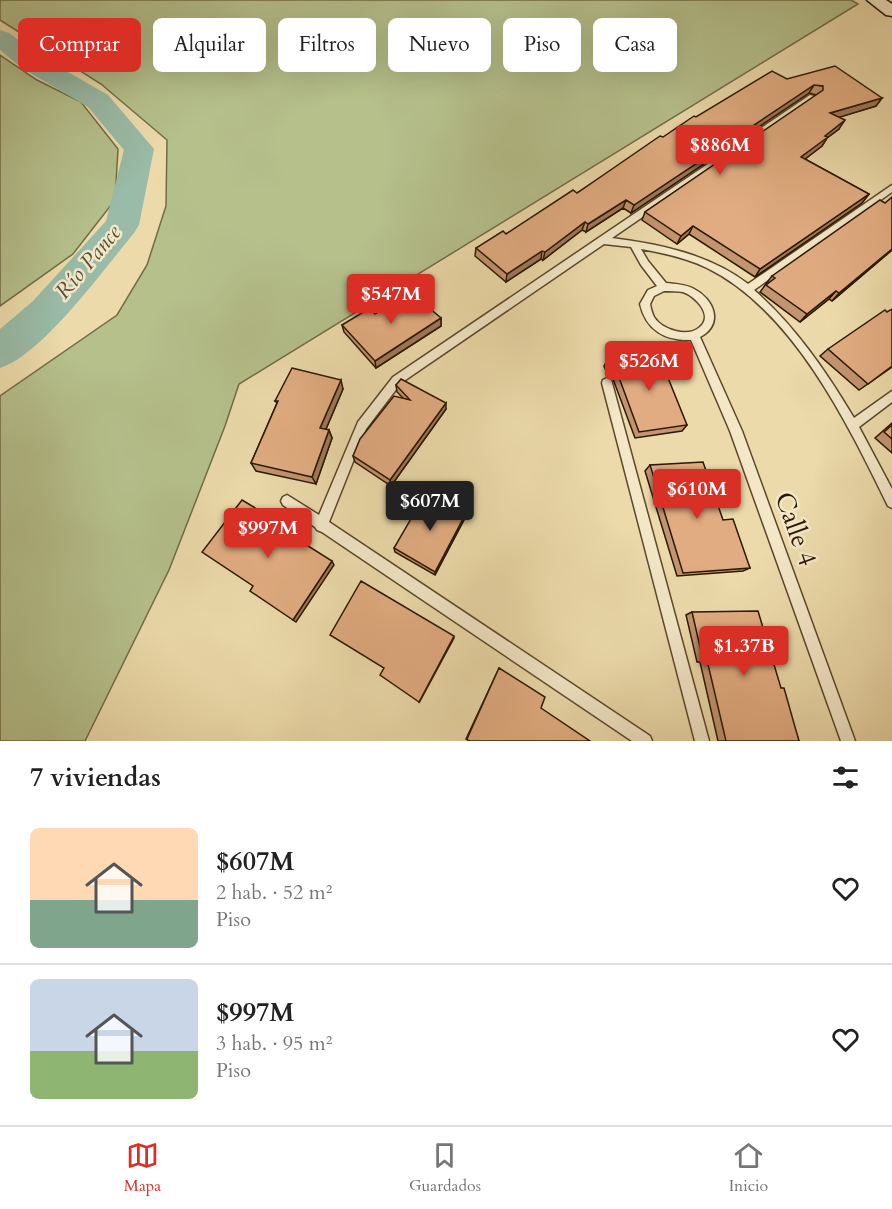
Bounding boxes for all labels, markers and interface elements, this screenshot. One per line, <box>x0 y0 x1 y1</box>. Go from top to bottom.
chip: Comprar <box>18 18 141 72</box>
chip: Alquilar <box>153 18 266 72</box>
chip: Filtros <box>278 18 376 72</box>
chip: Nuevo <box>388 18 491 72</box>
chip: Piso <box>503 18 581 72</box>
chip: Casa <box>593 18 677 72</box>
pin: $886M <box>678 125 762 176</box>
text: $886M <box>690 131 750 158</box>
water label: Río Pance <box>48 218 128 305</box>
pin: $547M <box>349 274 433 325</box>
text: $547M <box>361 280 421 307</box>
pin: $526M <box>607 341 691 392</box>
text: $526M <box>619 347 679 374</box>
pin: $610M <box>655 469 739 520</box>
text: $610M <box>667 475 727 502</box>
pin: $607M <box>388 481 472 532</box>
text: $607M <box>400 487 460 514</box>
street label: Calle 4 <box>766 487 826 571</box>
pin: $997M <box>226 508 310 559</box>
text: $997M <box>238 514 298 541</box>
pin: $1.37B <box>695 626 793 677</box>
text: $1.37B <box>713 632 775 659</box>
text: 7 viviendas <box>30 760 161 795</box>
icon: filters <box>829 761 862 794</box>
text: $607M <box>216 844 295 879</box>
icon: home <box>78 852 150 924</box>
icon: heart <box>829 872 862 905</box>
text: 2 hab. · 52 m² <box>216 879 332 906</box>
text: Piso <box>216 906 251 933</box>
text: $997M <box>216 995 295 1030</box>
icon: home <box>78 1003 150 1075</box>
icon: heart <box>829 1023 862 1056</box>
text: 3 hab. · 95 m² <box>216 1030 332 1057</box>
text: Piso <box>216 1057 251 1084</box>
tab: Mapa <box>124 1139 161 1197</box>
tab: Guardados <box>409 1139 481 1197</box>
tab: Inicio <box>729 1139 768 1197</box>

